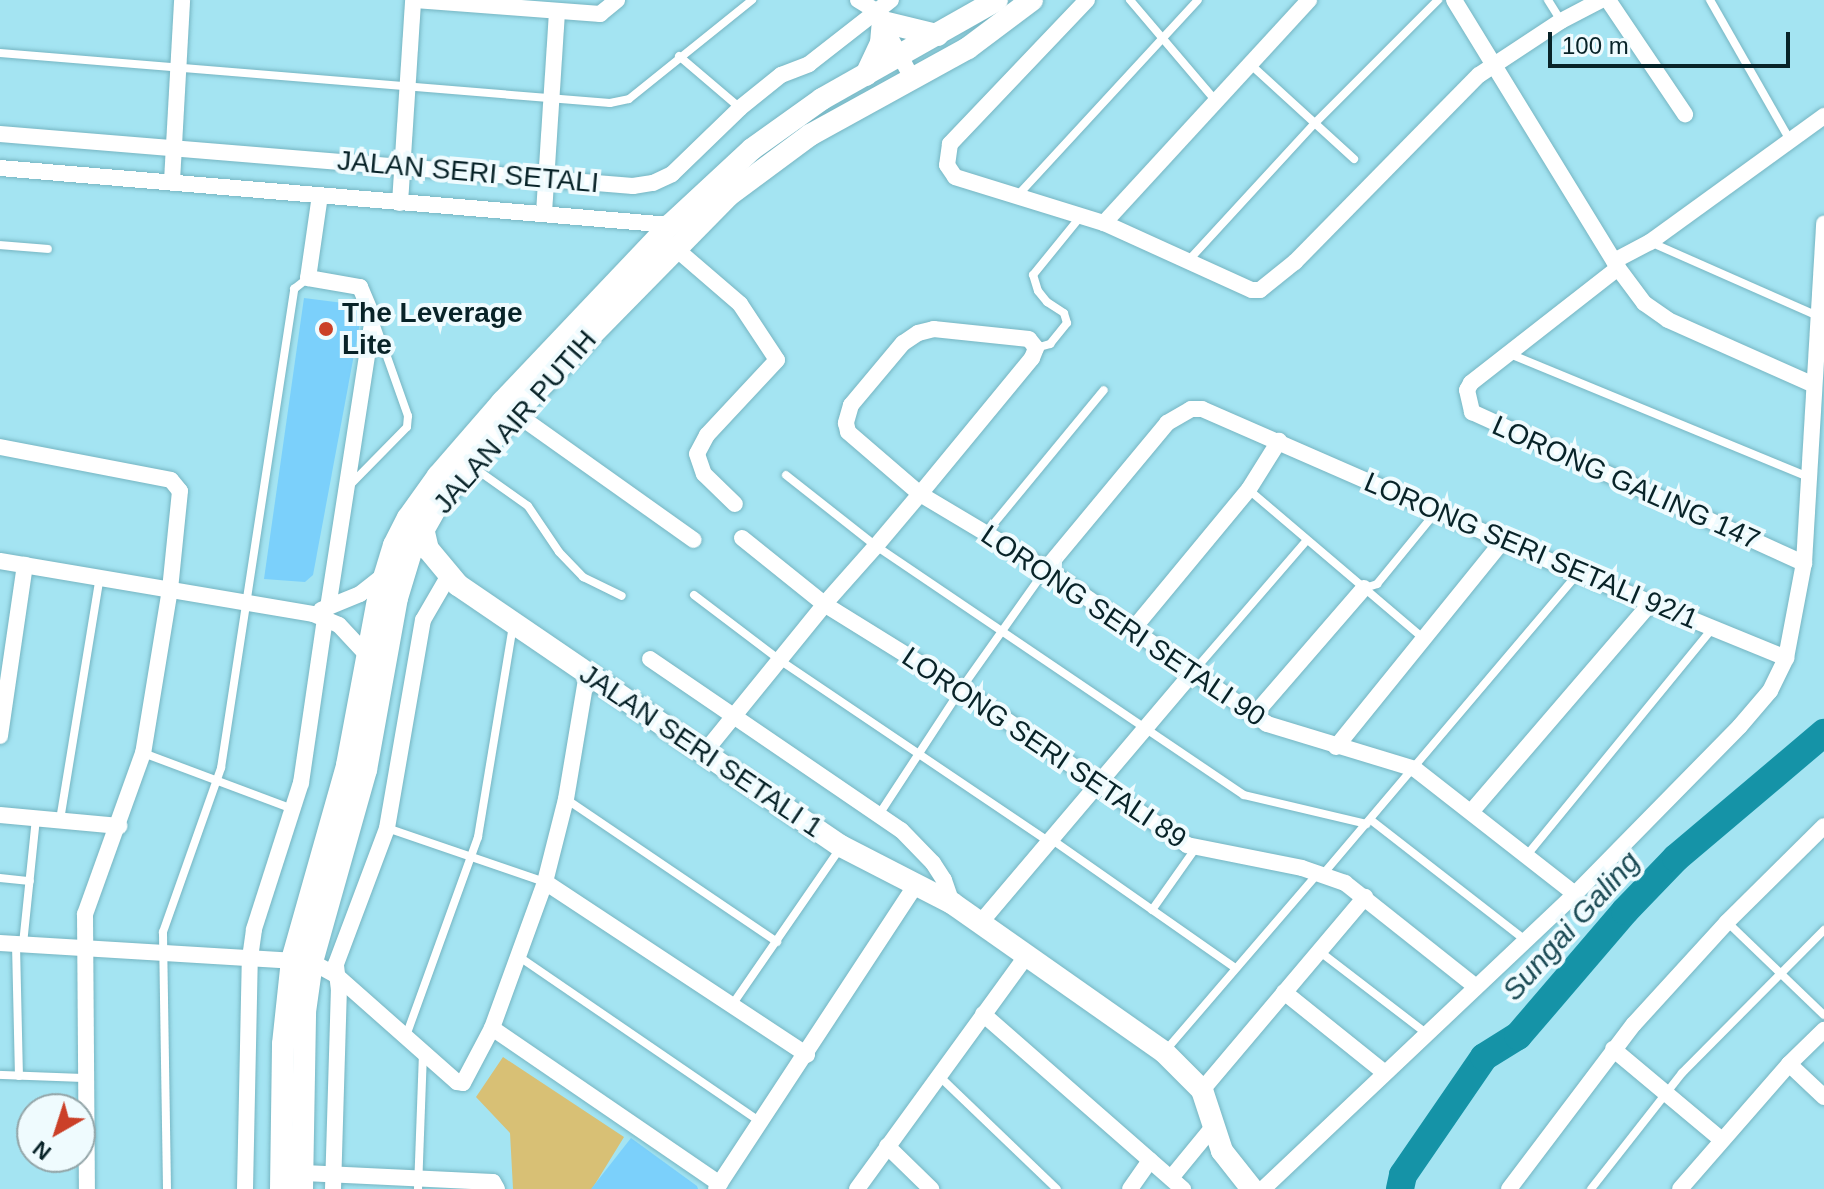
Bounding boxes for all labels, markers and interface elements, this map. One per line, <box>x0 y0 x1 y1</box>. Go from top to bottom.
scale bar <box>1552 16 1794 66</box>
text: 100 m <box>1562 32 1629 59</box>
street label: JALAN SERI SETALI <box>336 144 600 200</box>
place label: The Leverage Lite <box>342 296 523 362</box>
marker: The Leverage Lite <box>317 320 335 338</box>
street label: JALAN AIR PUTIH <box>426 323 604 521</box>
street label: LORONG GALING 147 <box>1487 409 1765 557</box>
street label: LORONG SERI SETALI 92/1 <box>1359 465 1703 637</box>
street label: LORONG SERI SETALI 90 <box>974 518 1272 734</box>
street label: LORONG SERI SETALI 89 <box>895 640 1193 856</box>
street label: JALAN SERI SETALI 1 <box>573 657 829 845</box>
water label: Sungai Galing <box>1495 844 1647 1008</box>
north arrow <box>16 1093 96 1173</box>
text: N <box>28 1136 56 1165</box>

